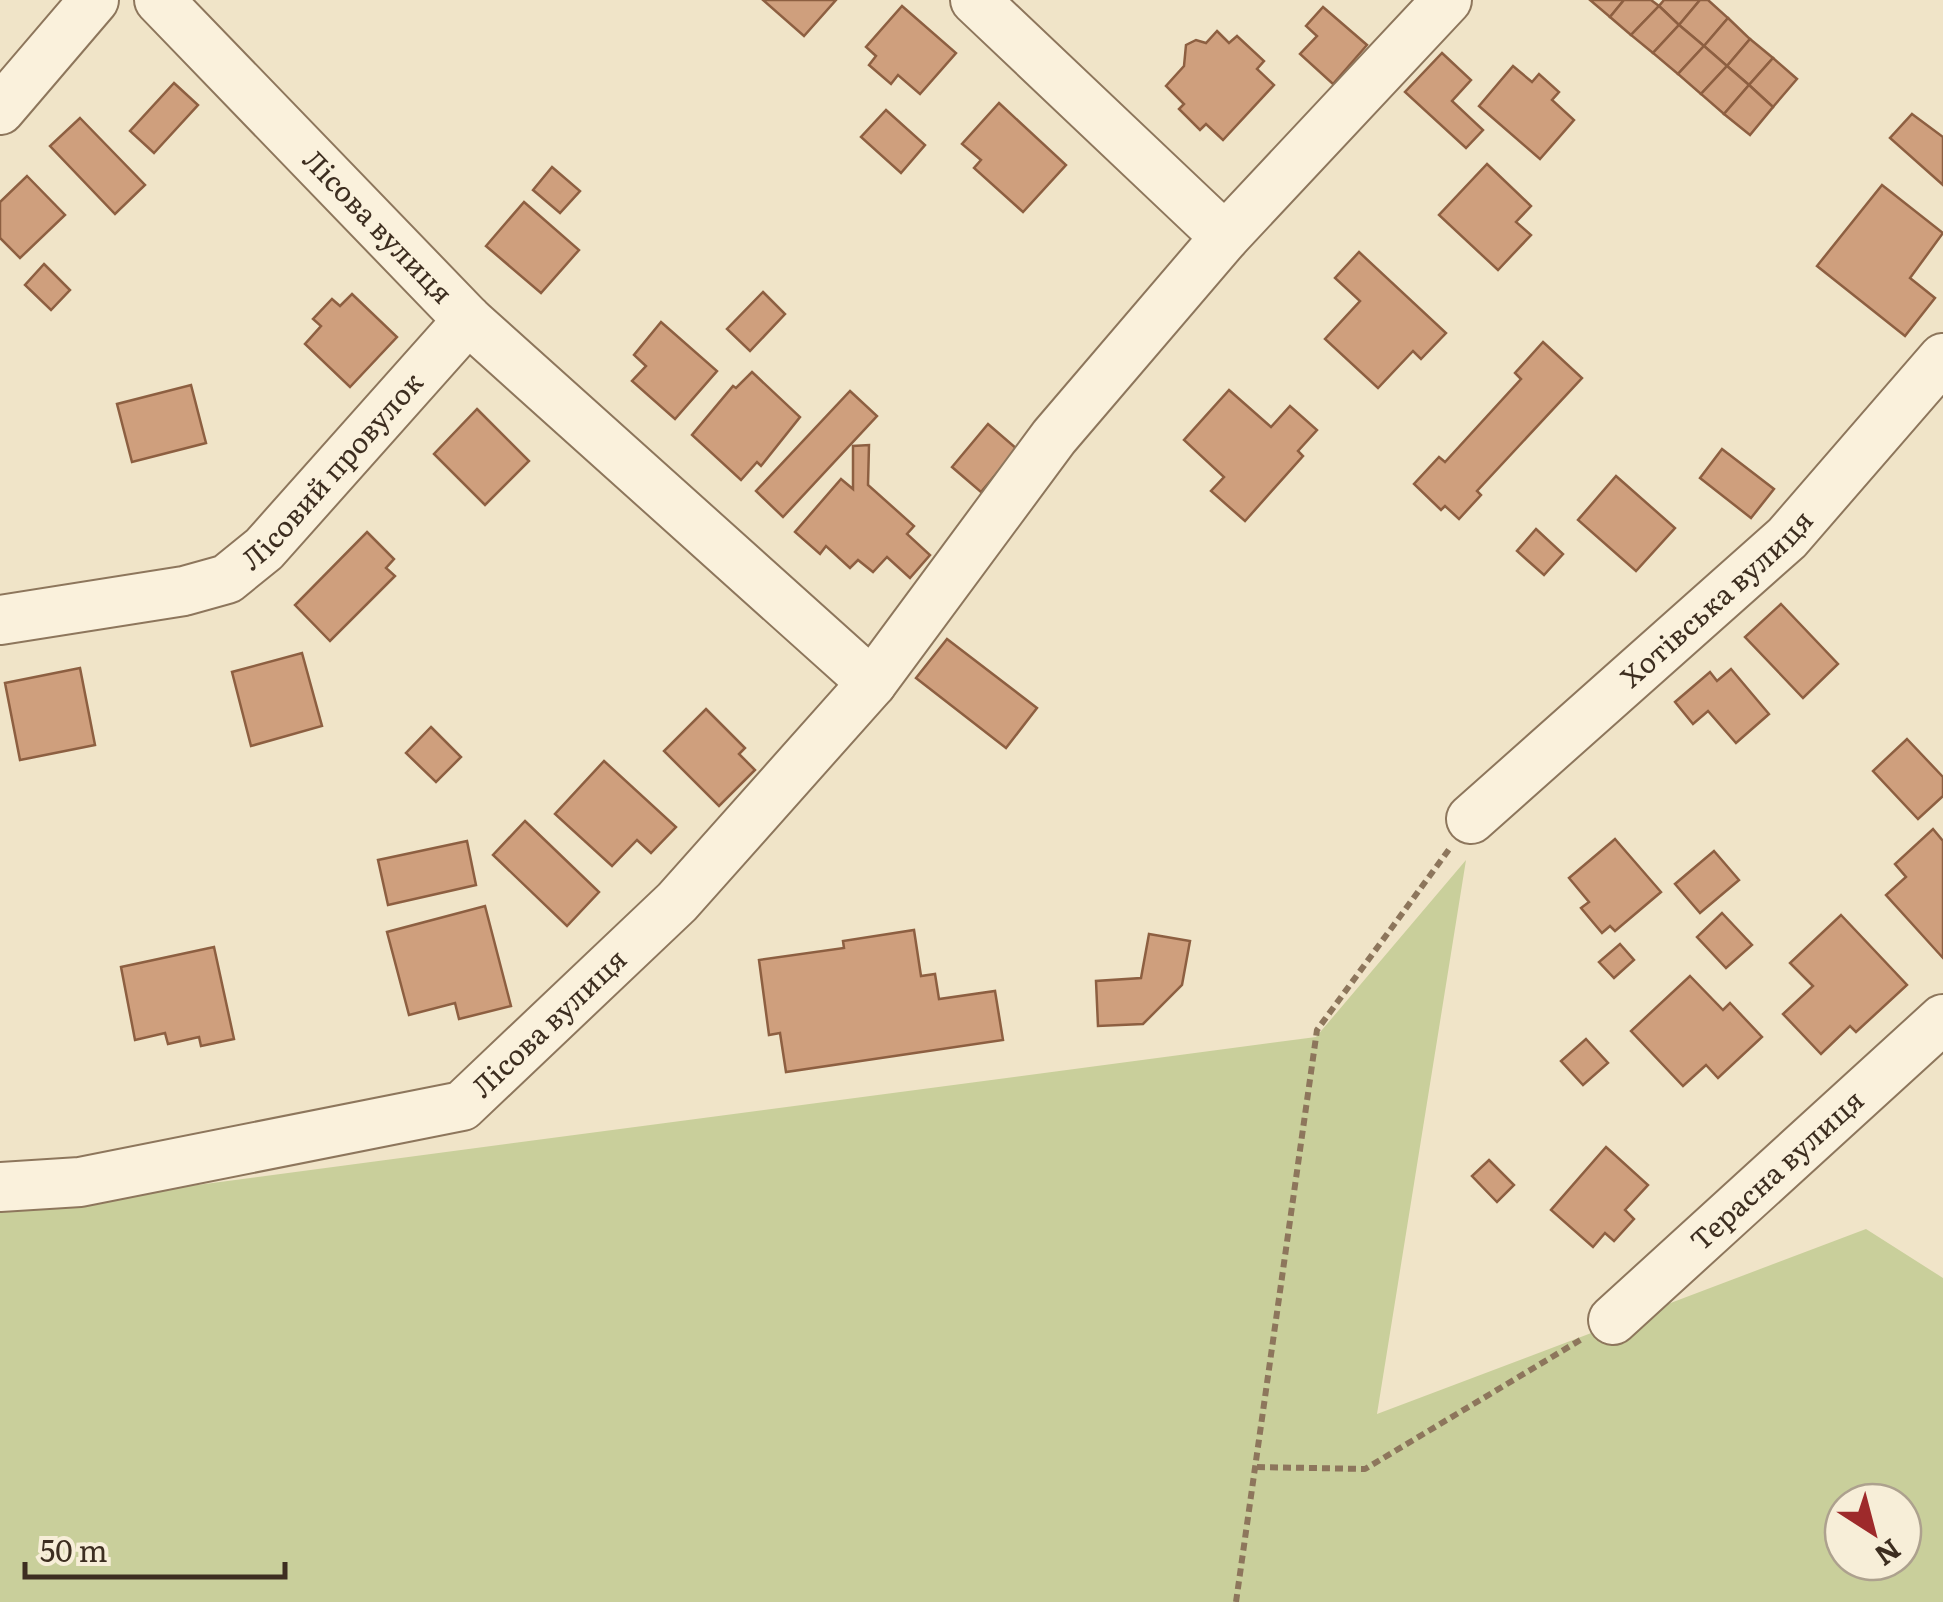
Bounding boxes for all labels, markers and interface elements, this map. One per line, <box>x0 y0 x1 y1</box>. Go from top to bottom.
street label: Лісова вулиця <box>295 139 464 312</box>
street label: Лісовий провулок <box>231 361 432 579</box>
street label: Хотівська вулиця <box>1610 500 1821 696</box>
street label: Лісова вулиця <box>461 938 635 1106</box>
street label: Терасна вулиця <box>1679 1078 1872 1259</box>
north arrow <box>1823 1482 1923 1582</box>
scale bar <box>25 1517 285 1579</box>
text: 50 m <box>40 1527 108 1571</box>
text: N <box>1867 1530 1911 1578</box>

